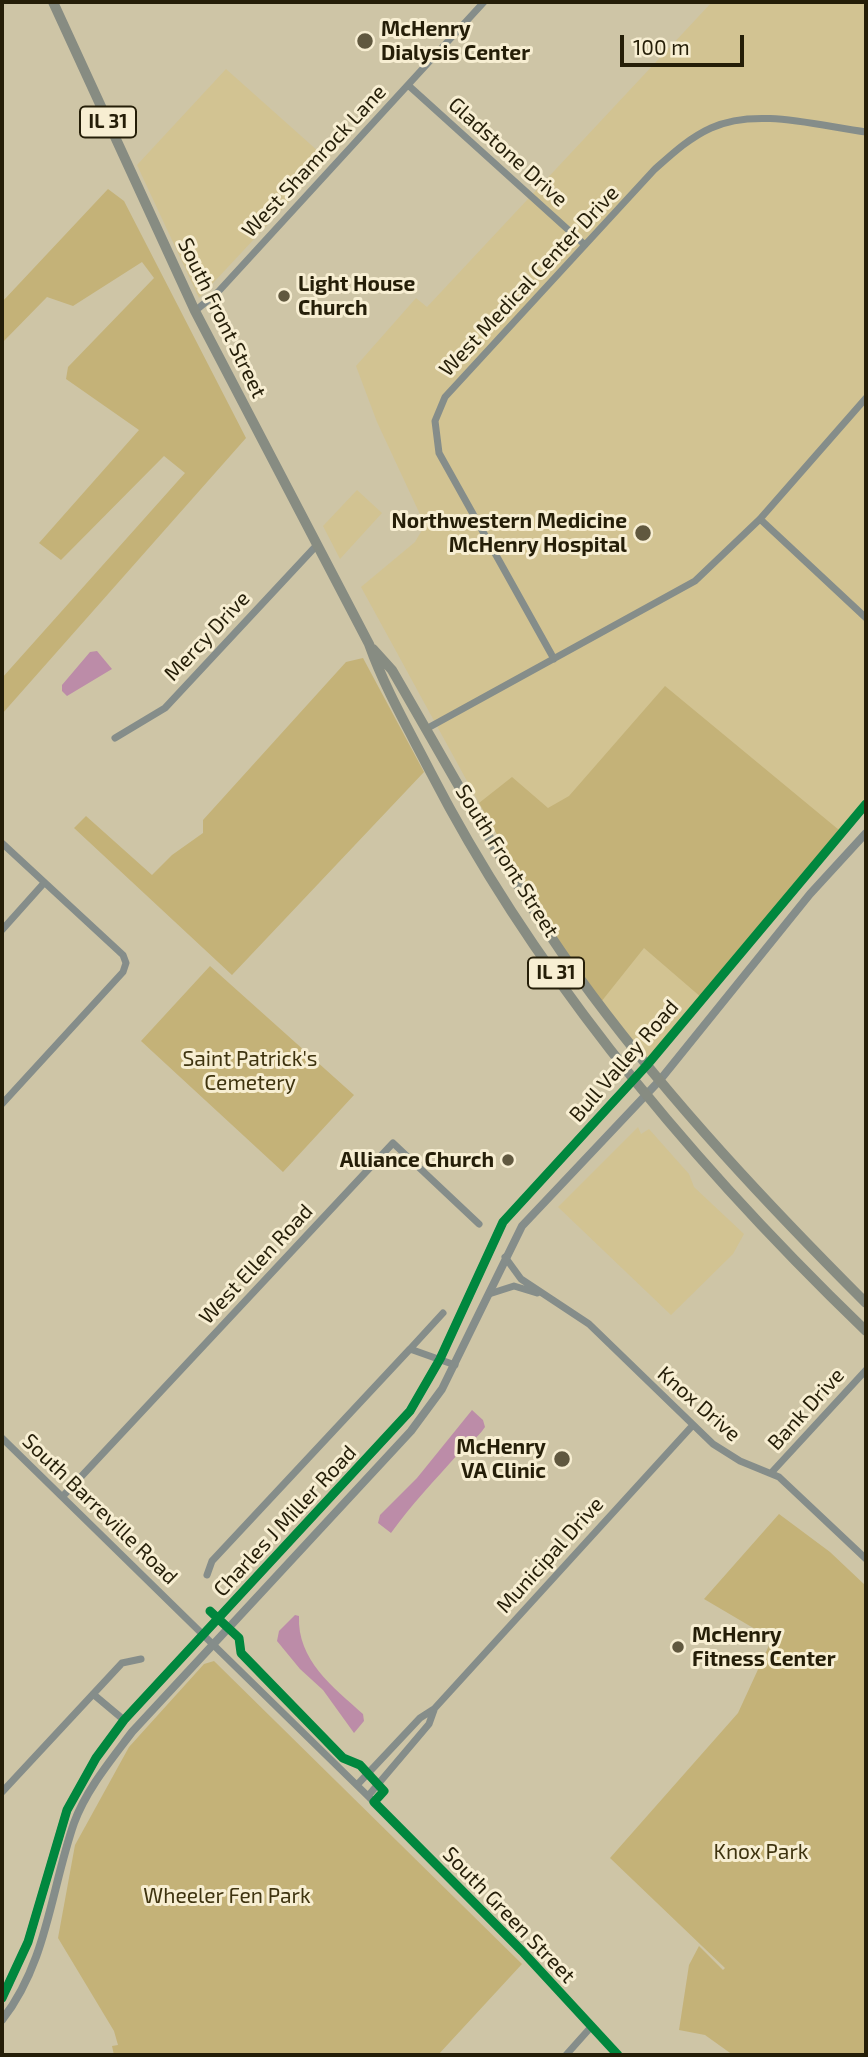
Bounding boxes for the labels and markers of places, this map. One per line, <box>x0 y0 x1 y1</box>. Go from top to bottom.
place label: McHenry Dialysis Center <box>381 16 530 66</box>
marker: McHenry Dialysis Center <box>355 31 375 51</box>
place label: Light House Church <box>298 271 415 321</box>
marker: Light House Church <box>276 288 292 304</box>
place label: Northwestern Medicine McHenry Hospital <box>392 508 627 558</box>
marker: Northwestern Medicine McHenry Hospital <box>633 523 653 543</box>
place label: Alliance Church <box>340 1147 494 1173</box>
marker: Alliance Church <box>500 1152 516 1168</box>
place label: McHenry VA Clinic <box>456 1434 546 1484</box>
marker: McHenry VA Clinic <box>552 1449 572 1469</box>
place label: McHenry Fitness Center <box>692 1622 836 1672</box>
marker: McHenry Fitness Center <box>670 1639 686 1655</box>

